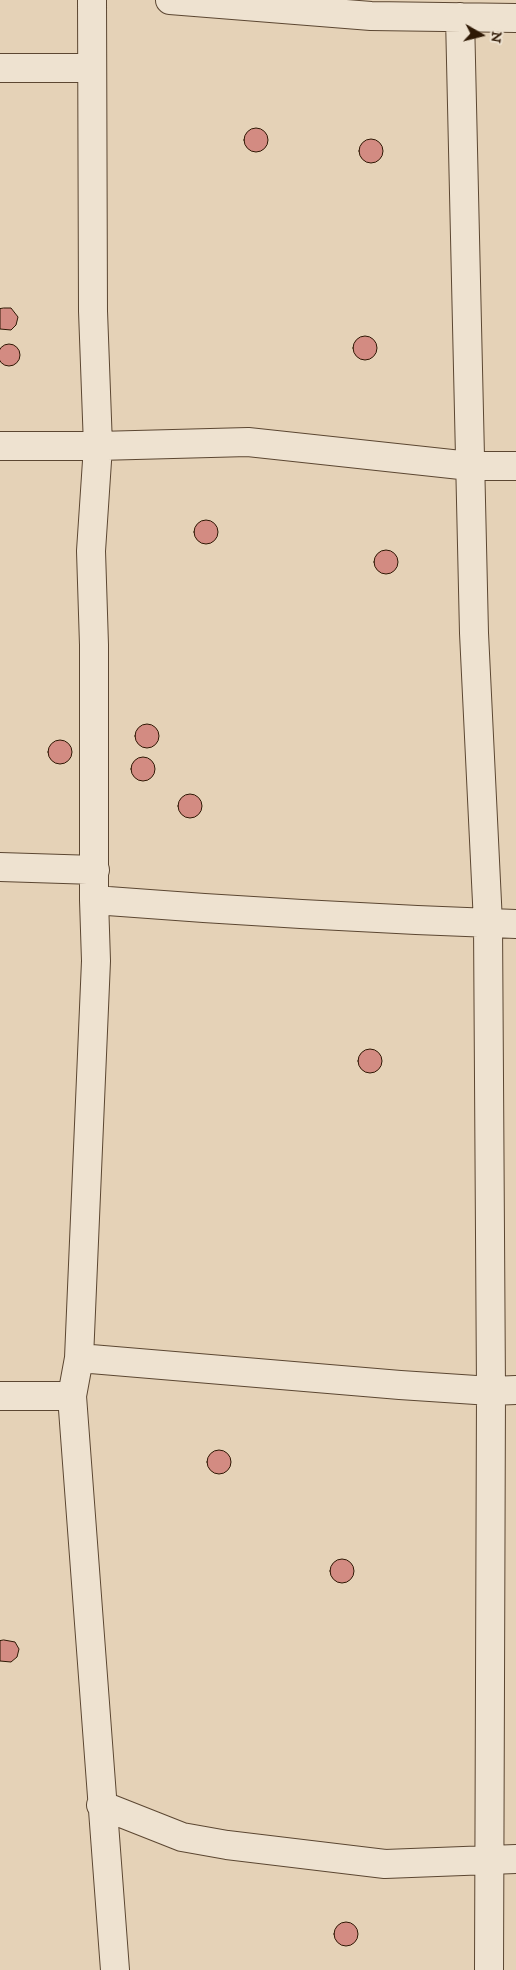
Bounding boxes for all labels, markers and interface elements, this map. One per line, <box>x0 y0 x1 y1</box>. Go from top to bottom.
north arrow <box>456 10 506 60</box>
text: N <box>486 30 506 44</box>

